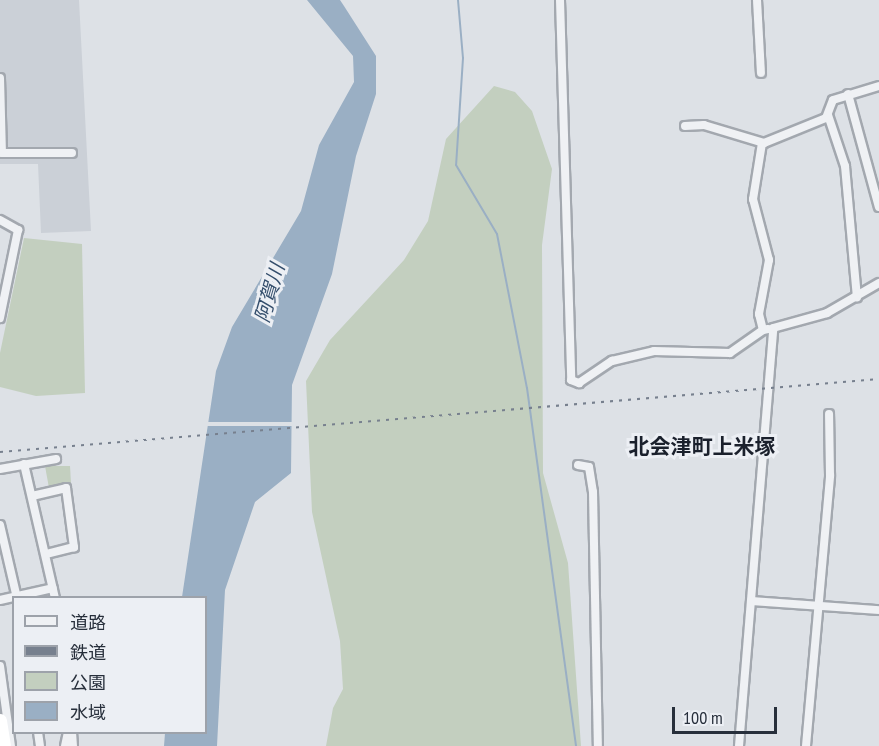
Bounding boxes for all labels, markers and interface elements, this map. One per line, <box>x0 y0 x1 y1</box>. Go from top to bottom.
water label: 阿賀川 <box>250 261 290 325</box>
district label: 北会津町上米塚 <box>629 434 775 460</box>
legend <box>12 596 207 734</box>
text: 道路 <box>70 611 106 634</box>
text: 鉄道 <box>70 641 106 664</box>
text: 公園 <box>70 671 106 694</box>
scale bar <box>675 695 780 733</box>
text: 水域 <box>70 701 106 724</box>
text: 100 m <box>683 706 723 729</box>

